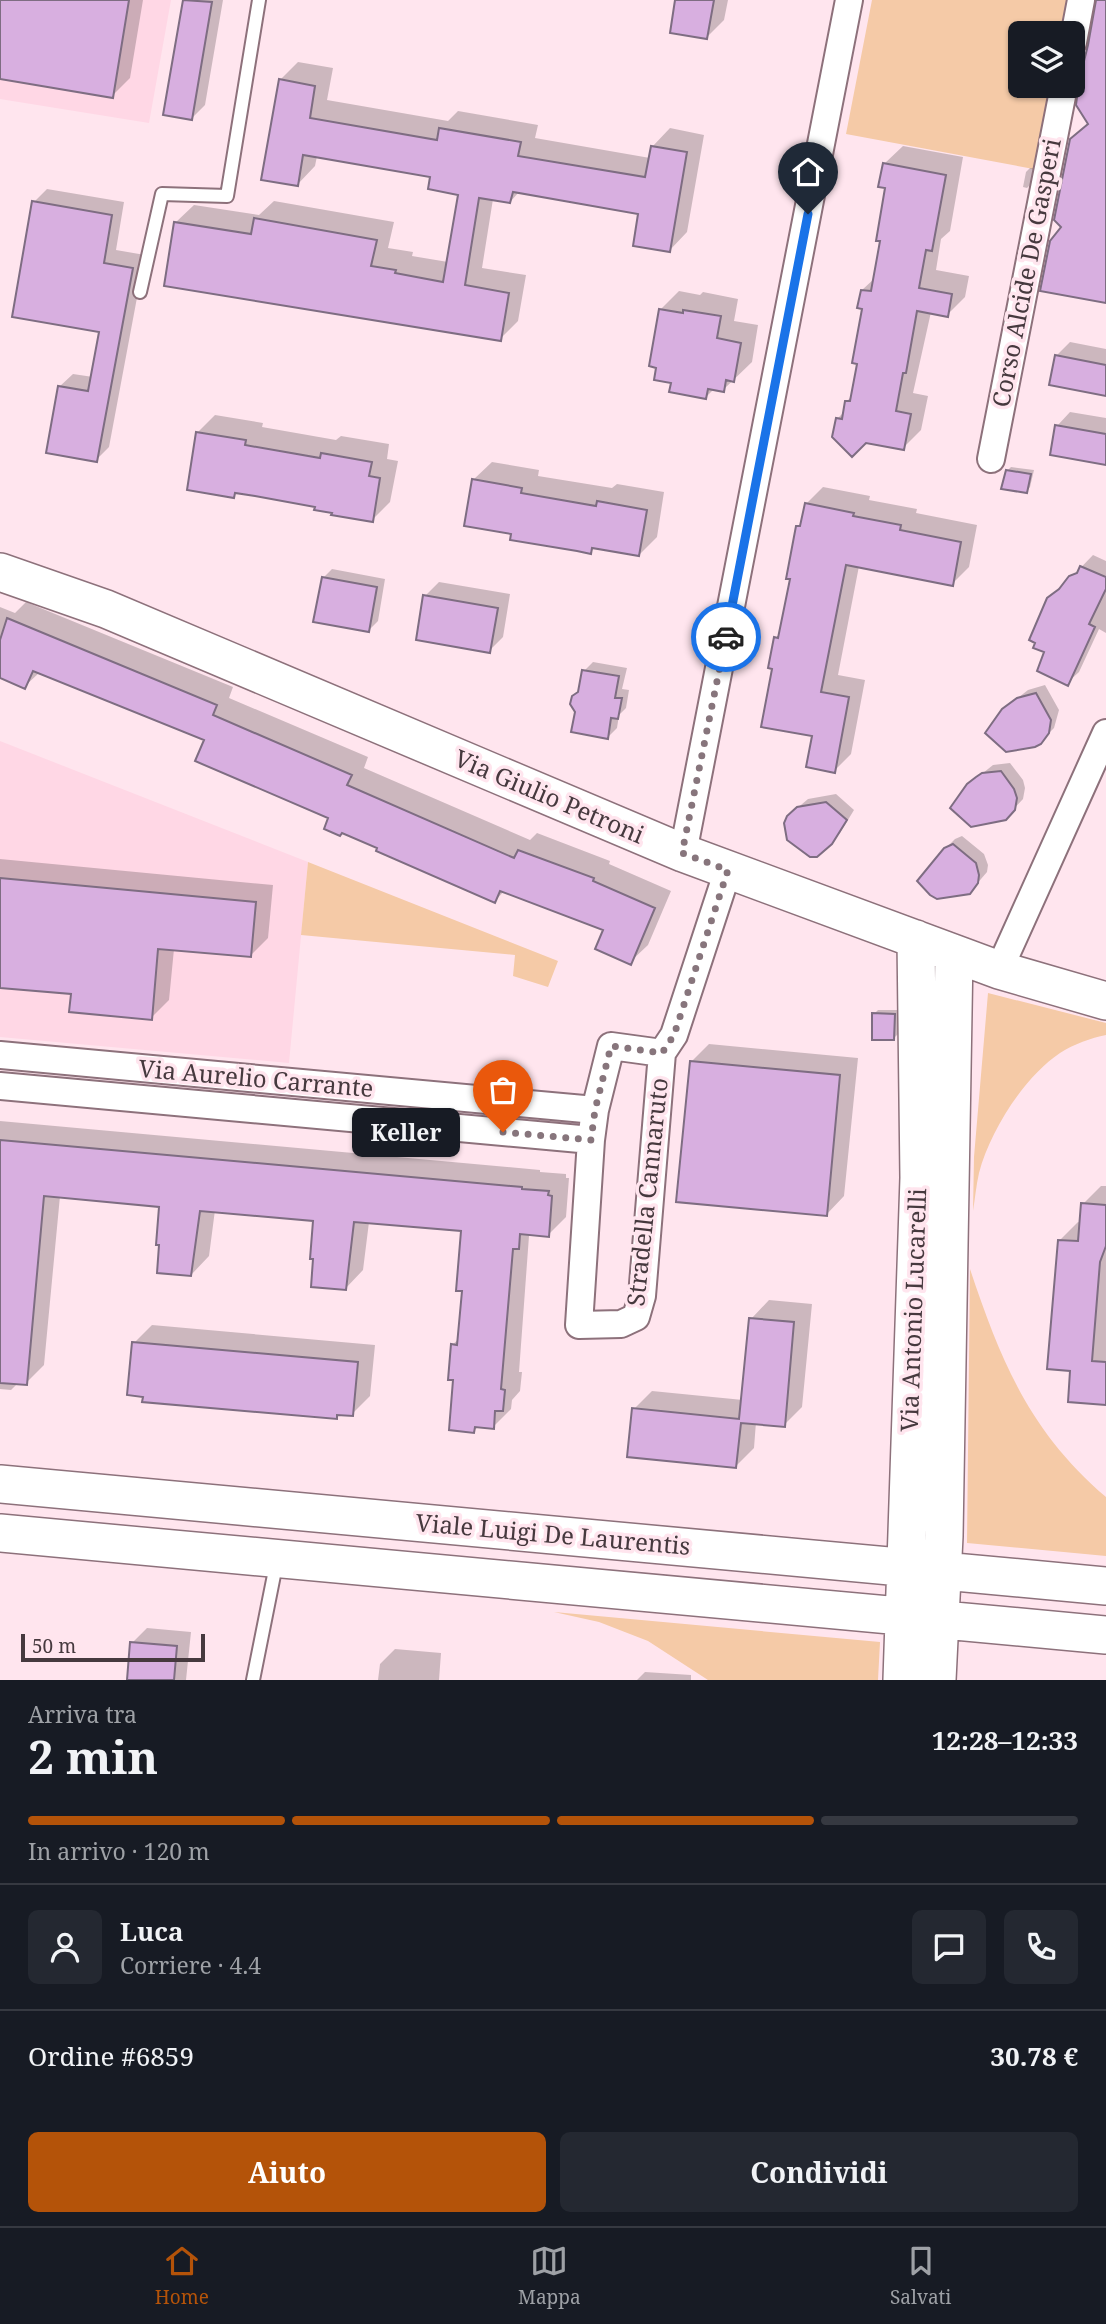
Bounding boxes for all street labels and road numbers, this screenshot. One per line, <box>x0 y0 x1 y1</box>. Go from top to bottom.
street label: Corso Alcide De Gasperi <box>983 135 1068 410</box>
street label: Via Giulio Petroni <box>450 741 650 851</box>
street label: Via Aurelio Carrante <box>137 1051 375 1104</box>
street label: Stradella Cannaruto <box>618 1076 675 1308</box>
street label: Via Antonio Lucarelli <box>892 1187 933 1432</box>
street label: Viale Luigi De Laurentis <box>414 1505 692 1562</box>

